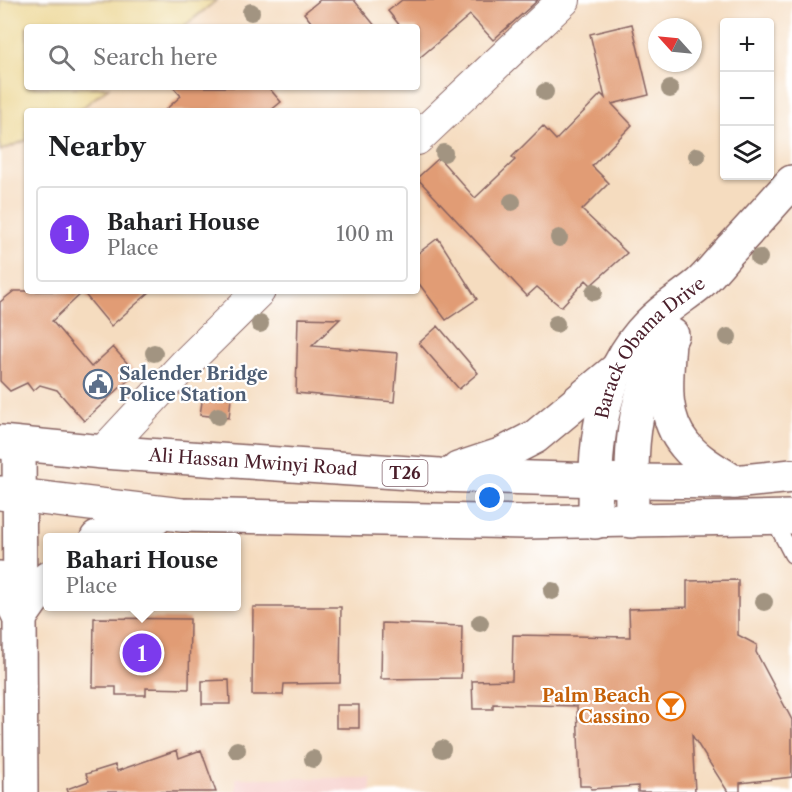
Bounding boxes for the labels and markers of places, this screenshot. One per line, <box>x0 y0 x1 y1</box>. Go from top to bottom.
place label: Salender Bridge Police Station <box>119 363 268 406</box>
public building icon: Salender Bridge Police Station <box>82 368 114 400</box>
pin: 1 <box>122 630 162 676</box>
place label: Palm Beach Cassino <box>542 685 651 728</box>
bar icon: Palm Beach Cassino <box>655 690 687 722</box>

